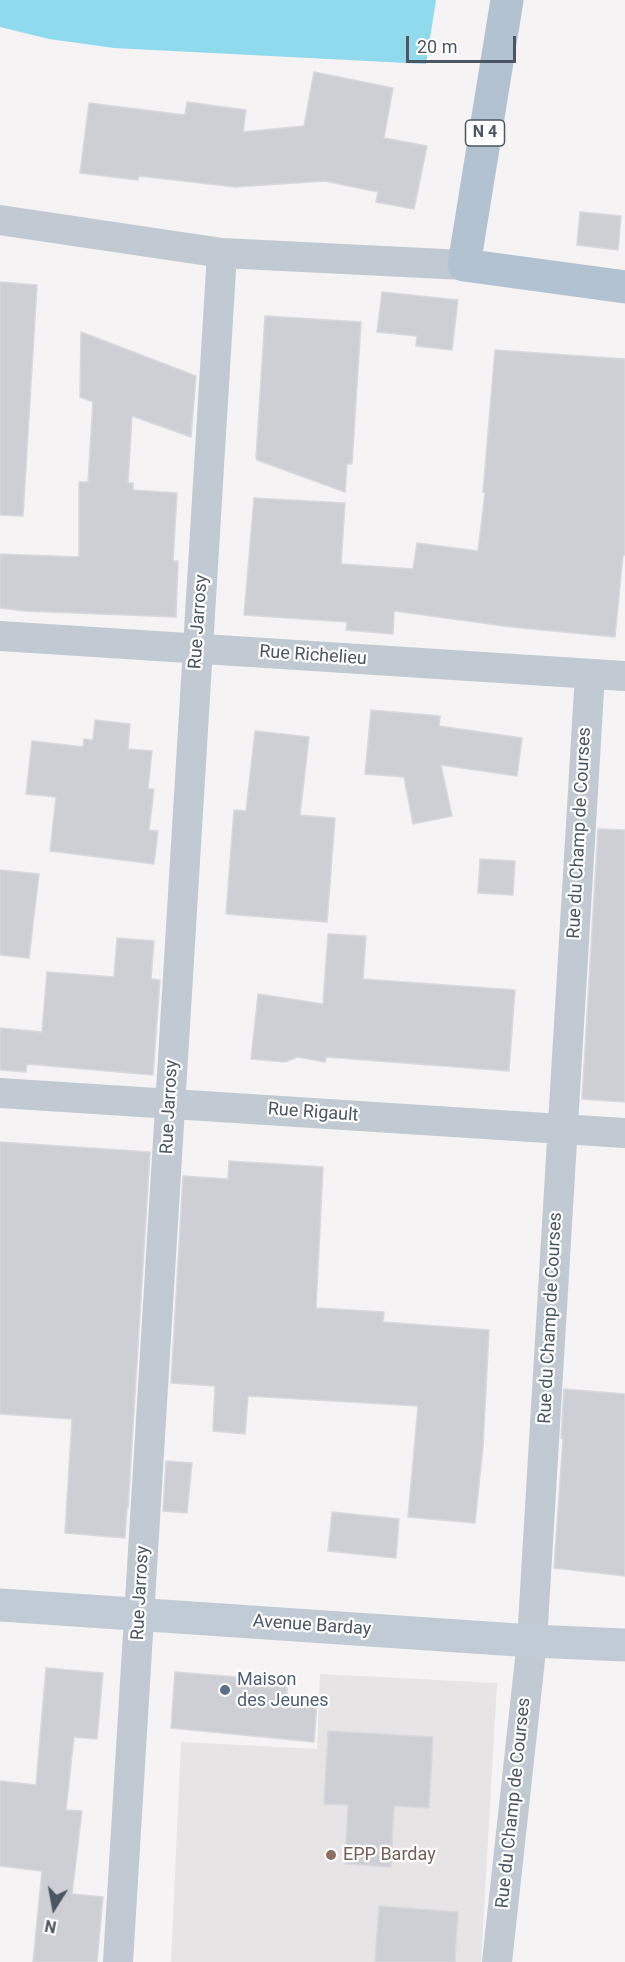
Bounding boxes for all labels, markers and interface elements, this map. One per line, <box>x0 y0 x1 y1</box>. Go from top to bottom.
scale bar <box>409 24 518 62</box>
text: 20 m <box>417 36 457 57</box>
road number: N 4 <box>466 120 504 146</box>
street label: Rue Jarrosy <box>185 574 213 670</box>
street label: Rue Richelieu <box>259 641 367 671</box>
street label: Rue du Champ de Courses <box>564 727 596 939</box>
street label: Rue Jarrosy <box>157 1059 183 1155</box>
street label: Rue Rigault <box>267 1099 359 1127</box>
street label: Rue du Champ de Courses <box>535 1212 567 1424</box>
street label: Rue Jarrosy <box>128 1545 154 1641</box>
street label: Avenue Barday <box>252 1611 372 1641</box>
place label: Maison des Jeunes <box>237 1669 329 1712</box>
marker: Maison des Jeunes <box>218 1683 232 1697</box>
street label: Rue du Champ de Courses <box>492 1697 536 1909</box>
place label: EPP Barday <box>343 1844 436 1866</box>
marker: EPP Barday <box>324 1848 338 1862</box>
north arrow <box>24 1878 84 1938</box>
text: N <box>43 1916 58 1937</box>

